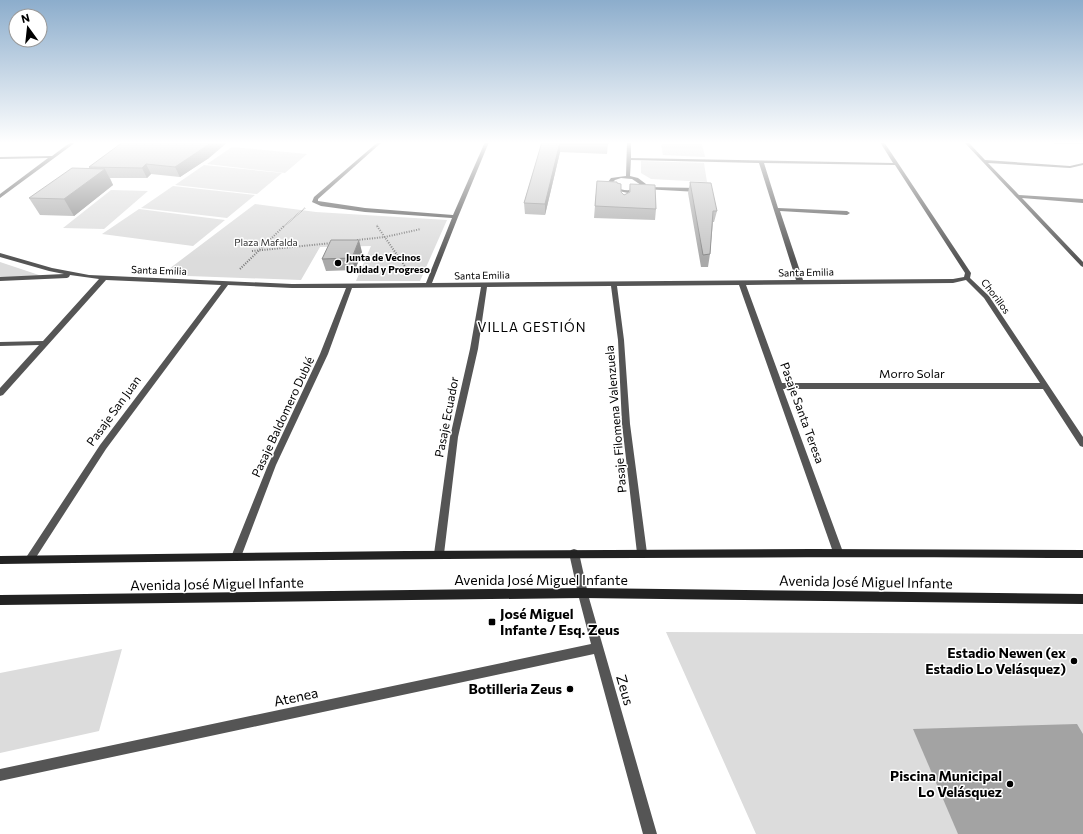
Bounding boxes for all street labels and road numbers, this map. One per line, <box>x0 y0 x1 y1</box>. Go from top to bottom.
street label: Santa Emilia <box>131 263 187 277</box>
street label: Santa Emilia <box>778 266 834 278</box>
street label: Santa Emilia <box>454 269 510 281</box>
street label: Chorillos <box>979 276 1013 316</box>
street label: Pasaje Filomena Valenzuela <box>602 345 628 493</box>
street label: Pasaje Baldomero Dublé <box>248 354 316 479</box>
street label: Pasaje Santa Teresa <box>778 360 828 465</box>
street label: Morro Solar <box>879 366 945 380</box>
street label: Pasaje San Juan <box>83 373 144 449</box>
street label: Pasaje Ecuador <box>431 375 461 458</box>
street label: Avenida José Miguel Infante <box>454 571 628 588</box>
street label: Avenida José Miguel Infante <box>779 571 953 592</box>
street label: Avenida José Miguel Infante <box>130 573 304 594</box>
street label: Zeus <box>613 673 638 707</box>
street label: Atenea <box>272 684 320 709</box>

